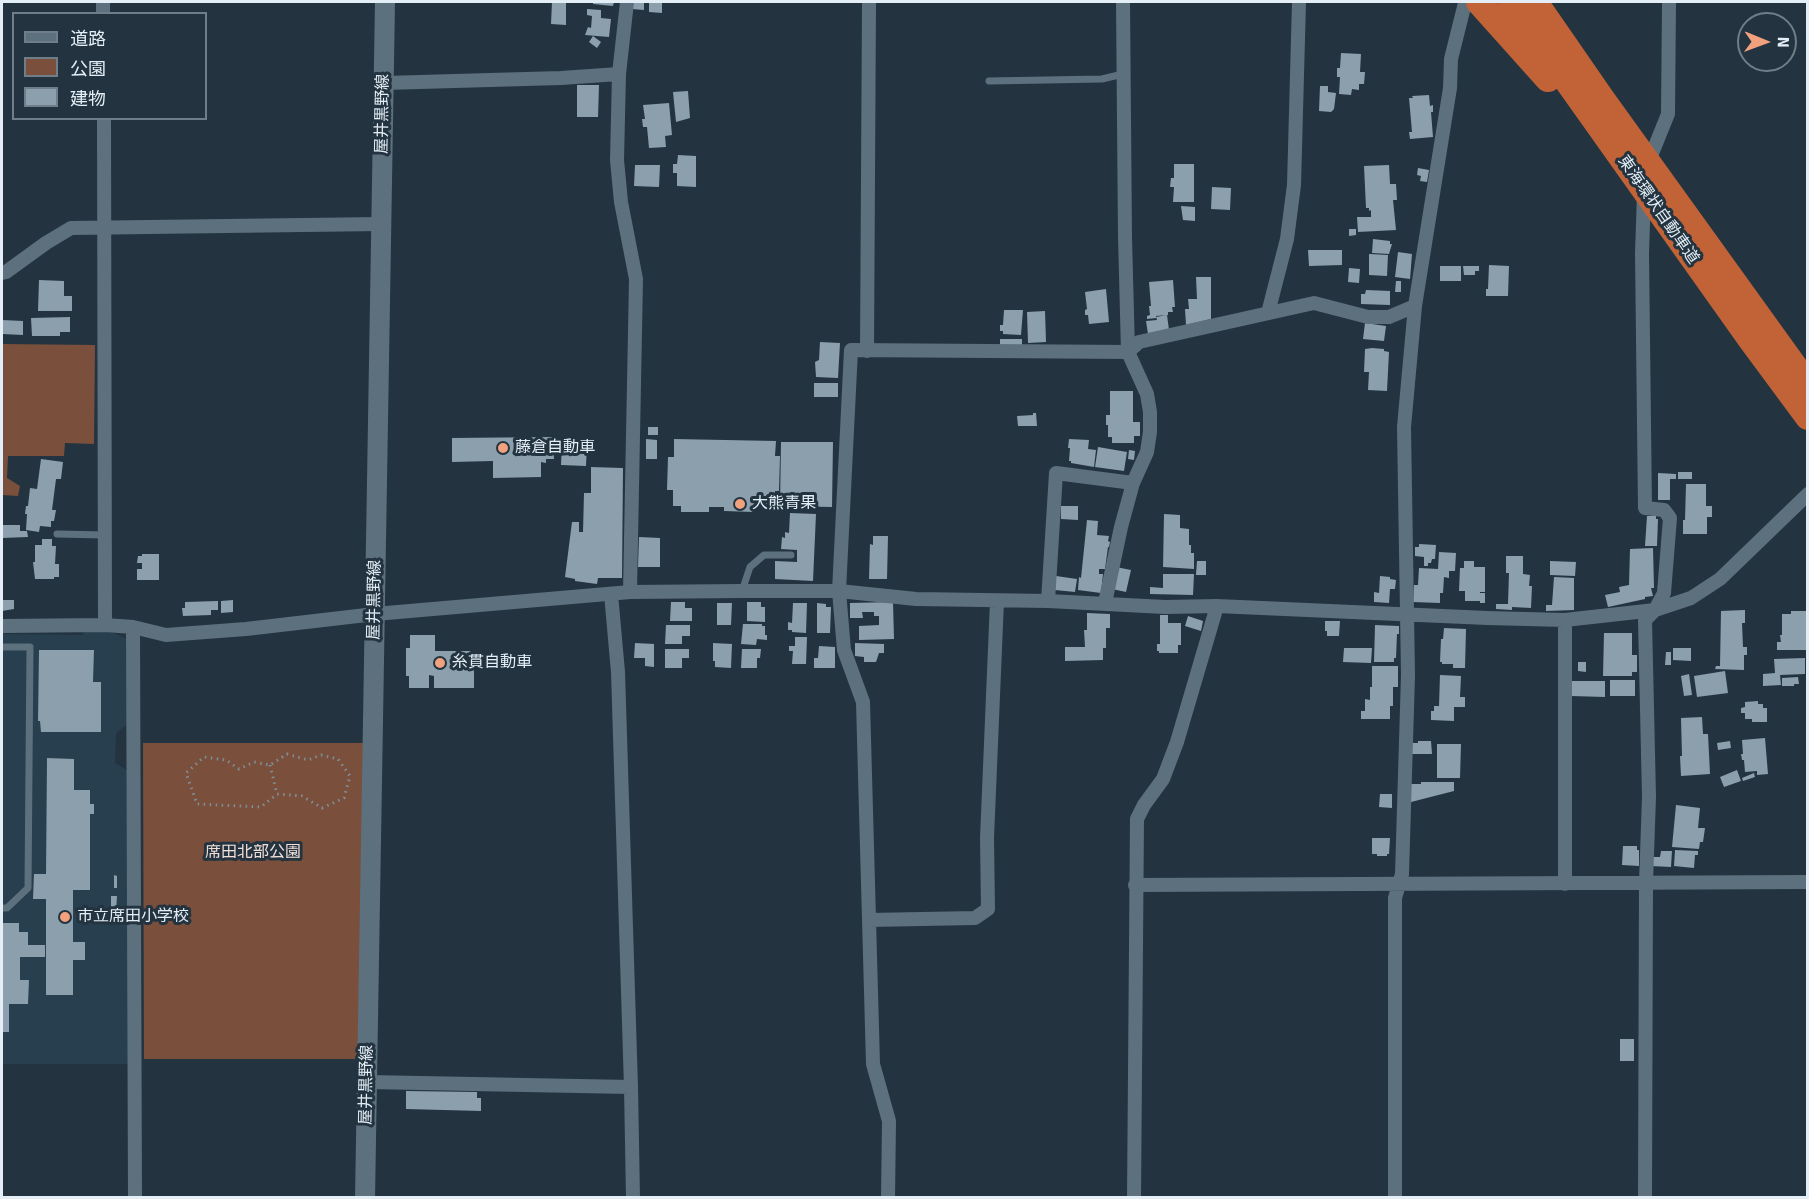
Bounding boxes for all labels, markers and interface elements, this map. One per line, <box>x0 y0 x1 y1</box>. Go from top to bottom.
legend <box>12 12 207 120</box>
north arrow <box>1737 12 1797 72</box>
text: 道路 <box>70 28 106 50</box>
text: N <box>1773 37 1793 48</box>
text: 公園 <box>70 58 106 80</box>
street label: 屋井黒野線 <box>373 74 393 154</box>
text: 建物 <box>70 88 106 110</box>
street label: 東海環状自動車道 <box>1613 152 1703 268</box>
place label: 藤倉自動車 <box>515 438 595 458</box>
marker: 藤倉自動車 <box>496 441 510 455</box>
place label: 大熊青果 <box>752 494 816 514</box>
marker: 大熊青果 <box>733 497 747 511</box>
street label: 屋井黒野線 <box>365 560 385 640</box>
place label: 糸貫自動車 <box>452 653 532 673</box>
marker: 糸貫自動車 <box>433 656 447 670</box>
park label: 席田北部公園 <box>205 843 301 863</box>
place label: 市立席田小学校 <box>77 907 189 927</box>
marker: 市立席田小学校 <box>58 910 72 924</box>
street label: 屋井黒野線 <box>357 1045 377 1125</box>

